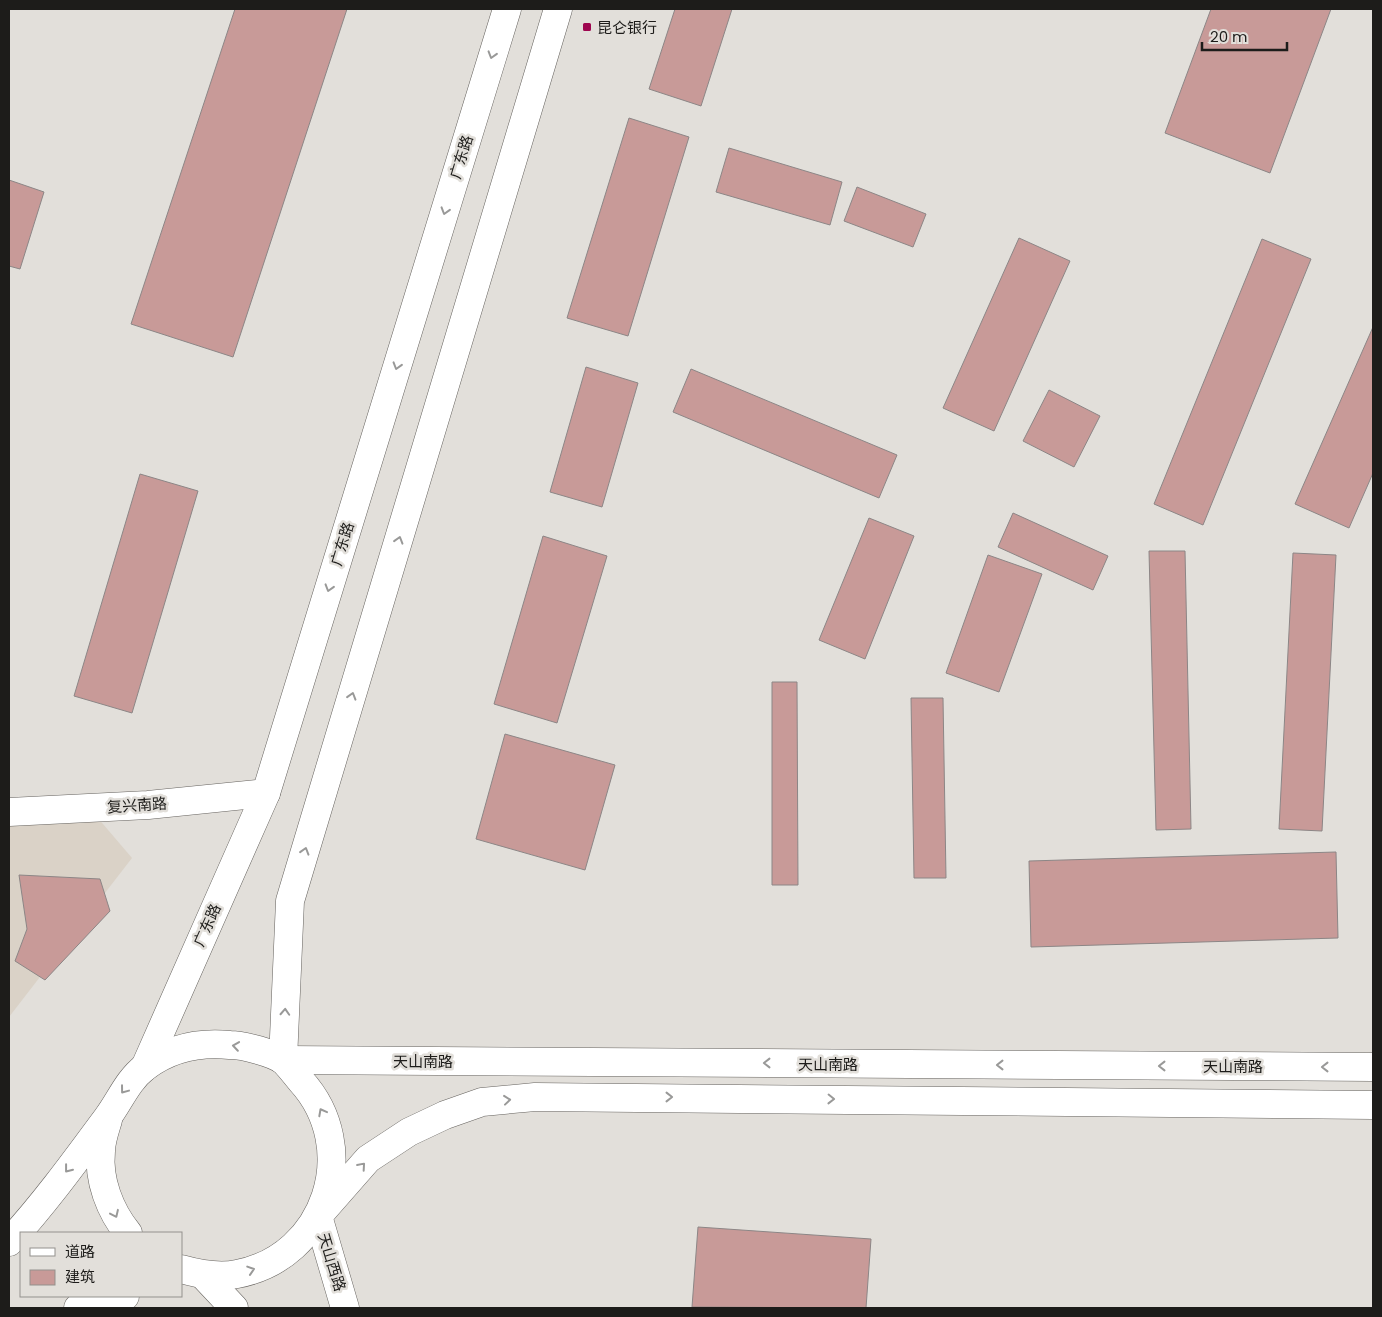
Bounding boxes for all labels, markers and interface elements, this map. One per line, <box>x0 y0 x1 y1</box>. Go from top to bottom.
place label: 昆仑银行 <box>597 17 657 38</box>
scale bar <box>1202 20 1287 52</box>
marker: 昆仑银行 <box>581 21 593 33</box>
text: 20 m <box>1210 26 1248 47</box>
one-way arrow <box>488 51 498 59</box>
street label: 广东路 <box>444 132 478 182</box>
one-way arrow <box>440 206 450 214</box>
one-way arrow <box>392 361 402 370</box>
street label: 广东路 <box>325 519 359 569</box>
one-way arrow <box>393 537 403 545</box>
one-way arrow <box>324 584 334 592</box>
one-way arrow <box>347 692 357 700</box>
street label: 复兴南路 <box>106 792 168 818</box>
one-way arrow <box>300 848 310 856</box>
street label: 广东路 <box>188 900 226 950</box>
one-way arrow <box>280 1007 290 1015</box>
one-way arrow <box>232 1041 241 1051</box>
street label: 天山南路 <box>393 1051 453 1072</box>
street label: 天山南路 <box>798 1054 858 1075</box>
street label: 天山南路 <box>1203 1056 1263 1077</box>
one-way arrow <box>763 1058 770 1068</box>
one-way arrow <box>995 1060 1003 1070</box>
one-way arrow <box>1158 1061 1166 1071</box>
one-way arrow <box>1320 1062 1328 1072</box>
one-way arrow <box>121 1084 130 1094</box>
one-way arrow <box>665 1092 673 1103</box>
one-way arrow <box>828 1094 836 1104</box>
one-way arrow <box>503 1095 511 1106</box>
one-way arrow <box>318 1108 328 1117</box>
one-way arrow <box>65 1163 73 1172</box>
one-way arrow <box>356 1163 365 1172</box>
one-way arrow <box>109 1209 119 1218</box>
street label: 天山西路 <box>313 1230 351 1294</box>
legend <box>20 1232 182 1297</box>
text: 道路 <box>65 1241 95 1262</box>
text: 建筑 <box>65 1266 95 1287</box>
one-way arrow <box>246 1266 254 1276</box>

